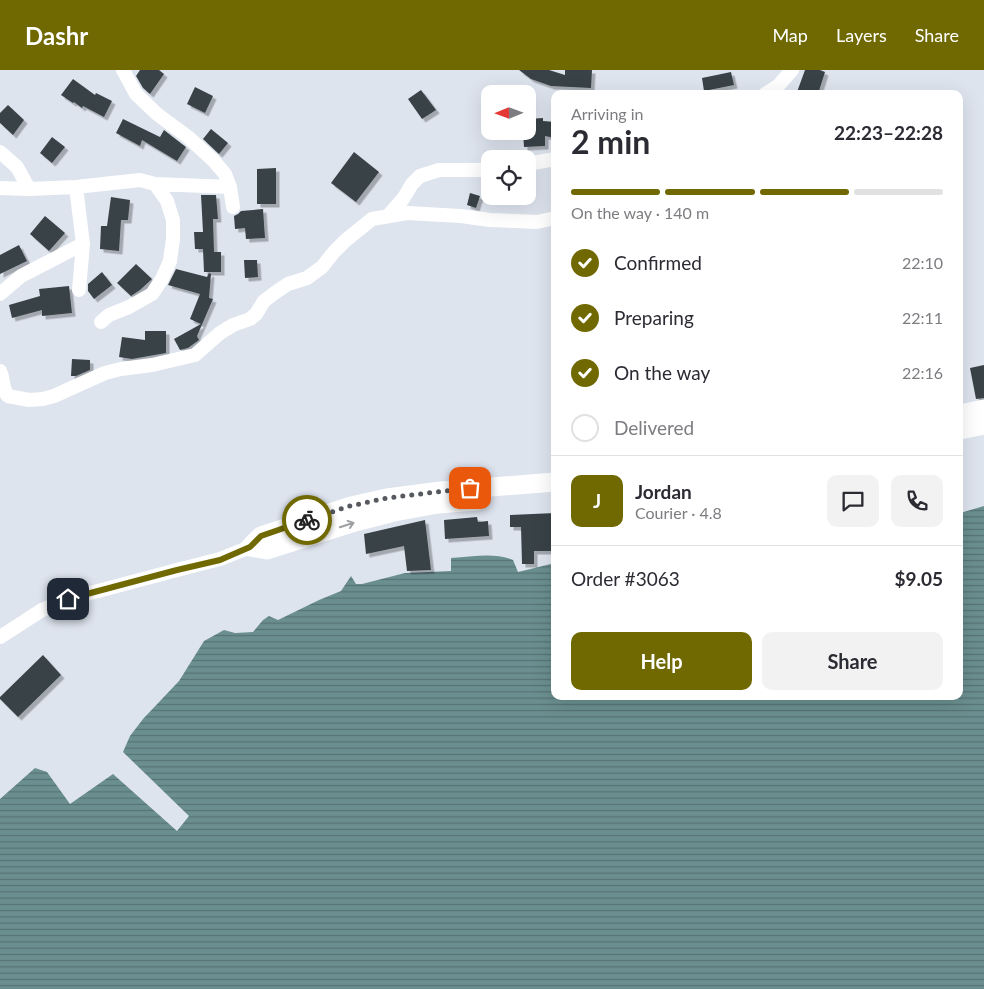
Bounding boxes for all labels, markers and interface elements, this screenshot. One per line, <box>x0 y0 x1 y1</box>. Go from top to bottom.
text: Dashr <box>25 21 88 50</box>
text: Map <box>772 24 808 46</box>
text: Layers <box>836 24 887 46</box>
text: Share <box>915 24 959 46</box>
north arrow <box>481 85 536 140</box>
map controls <box>481 85 536 205</box>
text: Arriving in <box>571 104 644 123</box>
text: 22:23–22:28 <box>834 121 943 144</box>
text: 2 min <box>571 122 650 161</box>
button: locate <box>481 150 536 205</box>
text: On the way · 140 m <box>571 203 709 222</box>
icon: check <box>571 249 599 277</box>
text: Confirmed <box>614 251 702 274</box>
text: 22:10 <box>902 253 943 272</box>
icon: check <box>571 304 599 332</box>
text: Preparing <box>614 306 694 329</box>
text: 22:11 <box>902 308 943 327</box>
icon: check <box>571 359 599 387</box>
text: On the way <box>614 361 710 384</box>
text: 22:16 <box>902 363 943 382</box>
text: Delivered <box>614 416 694 439</box>
pin <box>449 467 491 509</box>
icon: bag <box>456 474 484 502</box>
button: chat <box>827 475 879 527</box>
button: phone <box>891 475 943 527</box>
text: Jordan <box>635 480 692 503</box>
text: J <box>593 489 601 512</box>
courier <box>282 495 332 545</box>
text: Courier · 4.8 <box>635 503 722 522</box>
icon: bike <box>293 506 321 534</box>
one-way arrow <box>339 520 354 529</box>
text: Order #3063 <box>571 567 680 590</box>
text: $9.05 <box>894 567 943 590</box>
pin <box>47 578 89 620</box>
icon: home <box>54 585 82 613</box>
button: Help <box>571 632 752 690</box>
button: Share <box>762 632 943 690</box>

